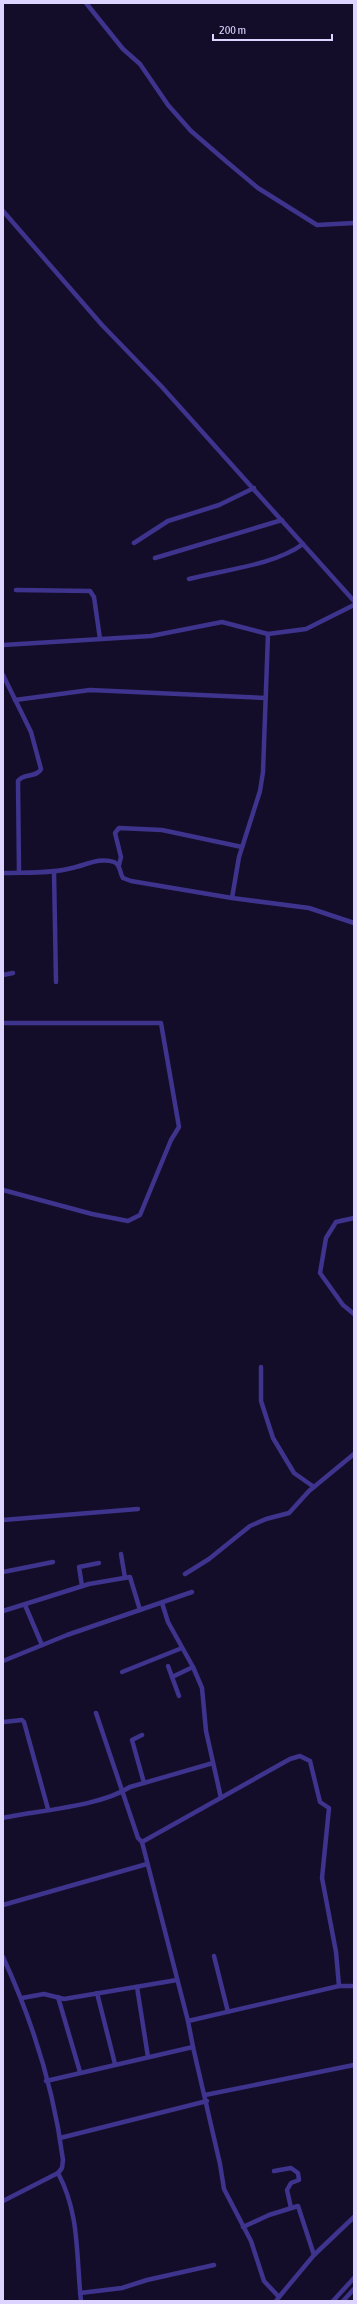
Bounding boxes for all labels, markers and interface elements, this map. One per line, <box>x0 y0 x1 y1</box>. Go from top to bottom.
scale bar <box>213 16 332 42</box>
text: 200 m <box>219 23 246 37</box>

